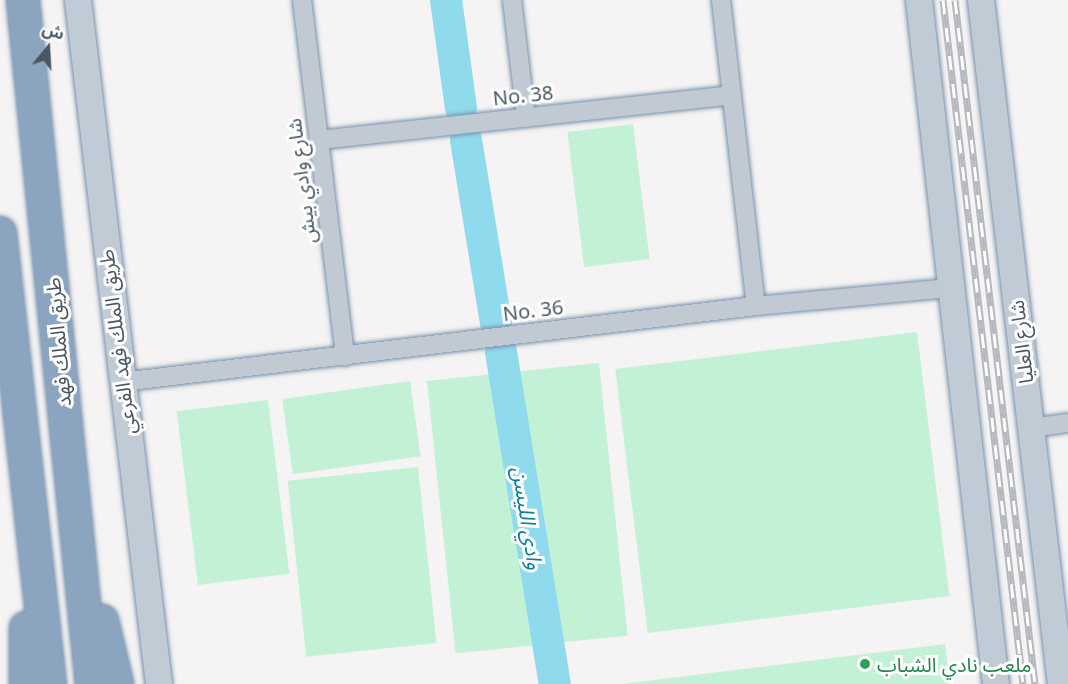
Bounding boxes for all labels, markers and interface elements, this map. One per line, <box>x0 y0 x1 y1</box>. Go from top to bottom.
text: ش <box>40 17 67 45</box>
north arrow <box>18 18 78 78</box>
street label: No. 38 <box>492 80 554 110</box>
street label: شارع وادي بيش <box>281 117 321 245</box>
street label: طريق الملك فهد الفرعي <box>94 248 140 436</box>
street label: طريق الملك فهد <box>40 277 76 407</box>
street label: No. 36 <box>501 294 565 326</box>
street label: شارع العليا <box>1004 299 1038 385</box>
water label: وادي الليسن <box>507 465 549 571</box>
place label: ملعب نادي الشباب <box>877 652 1032 676</box>
marker: ملعب نادي الشباب <box>858 657 872 671</box>

